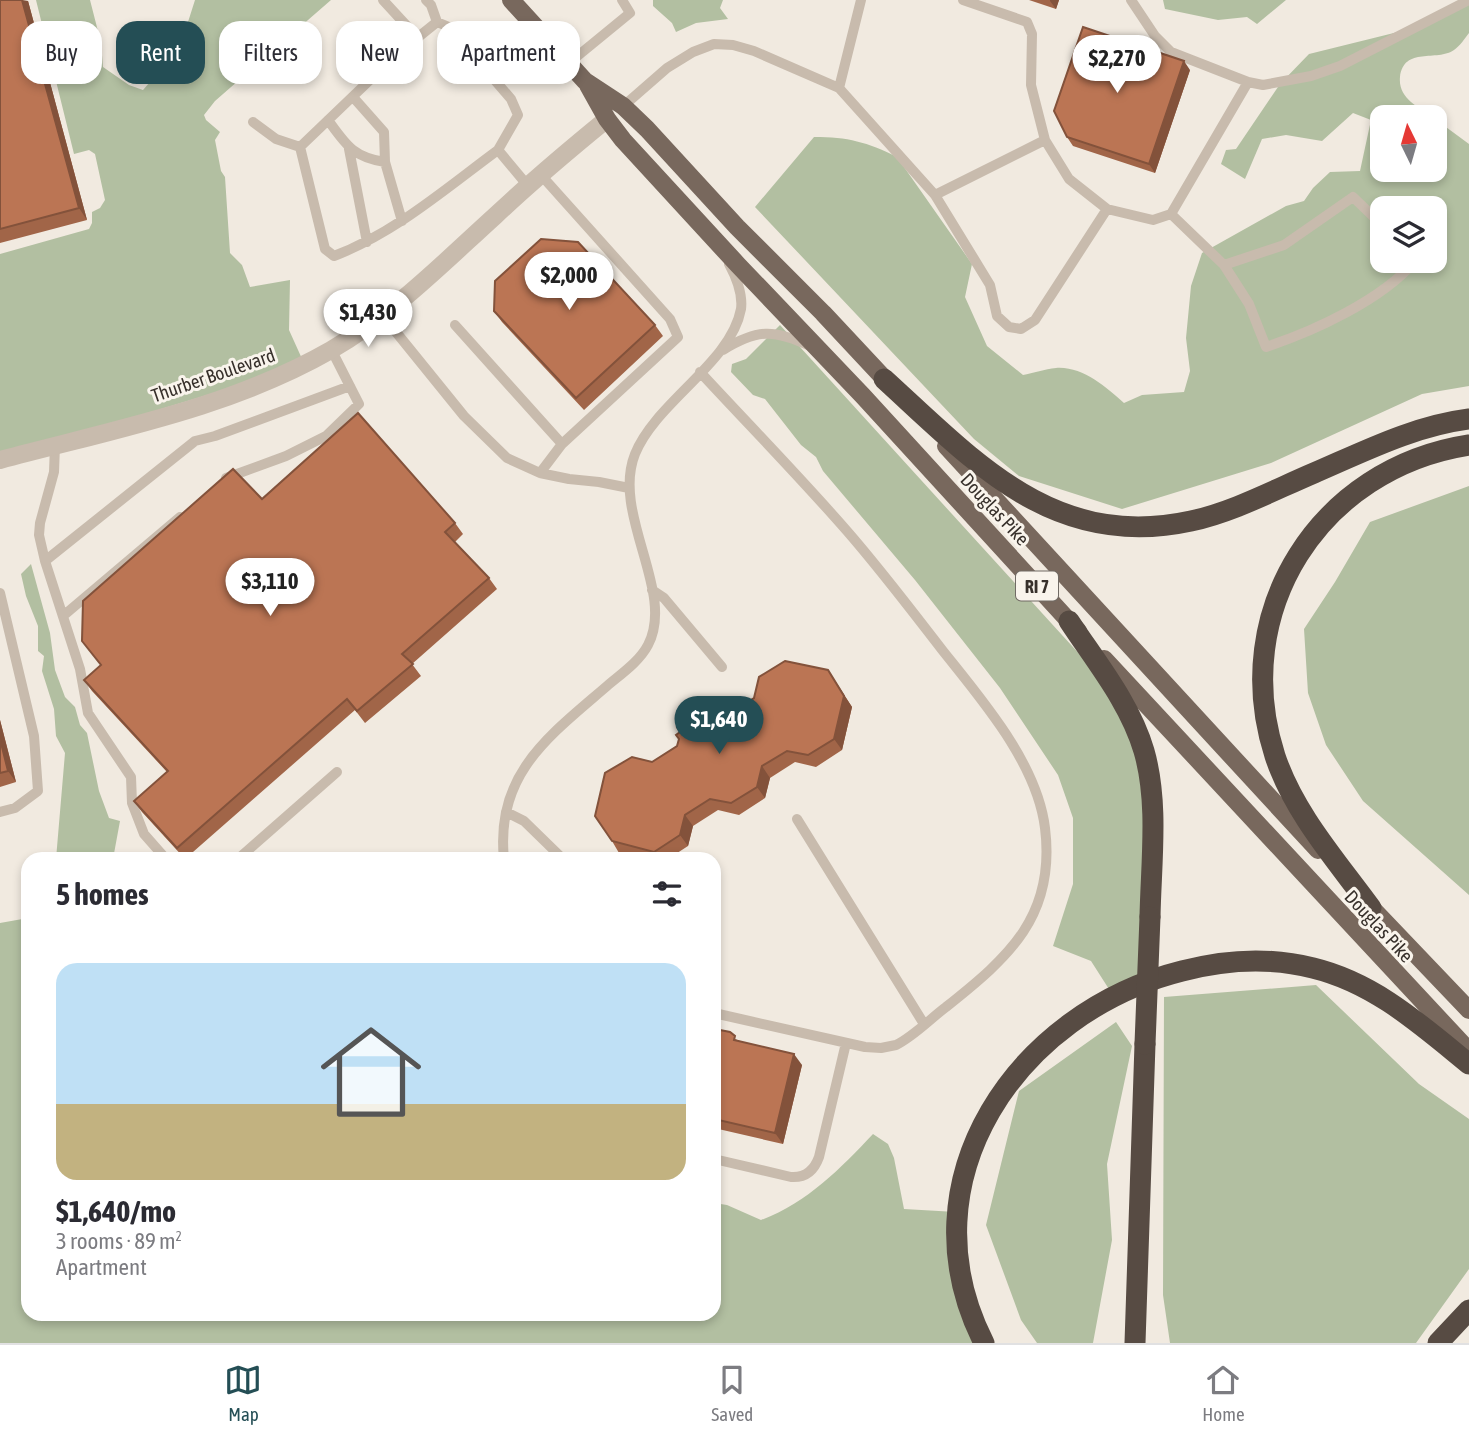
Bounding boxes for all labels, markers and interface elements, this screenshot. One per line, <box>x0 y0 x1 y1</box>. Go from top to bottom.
chip: Buy <box>21 21 102 84</box>
chip: Rent <box>116 21 205 84</box>
chip: Filters <box>219 21 322 84</box>
chip: New <box>336 21 423 84</box>
chip: Apartment <box>437 21 580 84</box>
pin: $2,270 <box>1060 36 1174 95</box>
text: $2,270 <box>1089 45 1146 71</box>
north arrow <box>1370 105 1447 182</box>
map controls <box>1370 105 1447 273</box>
button: layers <box>1370 196 1447 273</box>
pin: $2,000 <box>512 252 626 312</box>
text: $2,000 <box>541 262 598 288</box>
pin: $1,430 <box>311 290 425 349</box>
text: $1,430 <box>340 299 397 325</box>
street label: Thurber Boulevard <box>148 344 278 406</box>
street label: Douglas Pike <box>956 469 1034 549</box>
pin: $3,110 <box>213 558 327 618</box>
text: $3,110 <box>242 568 299 594</box>
road number: RI 7 <box>1016 572 1058 600</box>
pin: $1,640 <box>662 696 776 756</box>
text: $1,640 <box>691 706 748 732</box>
icon: filters <box>648 875 686 913</box>
text: 5 homes <box>56 877 149 911</box>
street label: Douglas Pike <box>1340 886 1418 966</box>
icon: home <box>308 1009 434 1135</box>
text: $1,640/mo <box>56 1194 176 1228</box>
text: 3 rooms · 89 m² <box>56 1228 182 1254</box>
text: Apartment <box>56 1254 147 1280</box>
tab: Map <box>224 1361 262 1425</box>
tab: Saved <box>711 1361 753 1425</box>
tab: Home <box>1202 1361 1245 1425</box>

